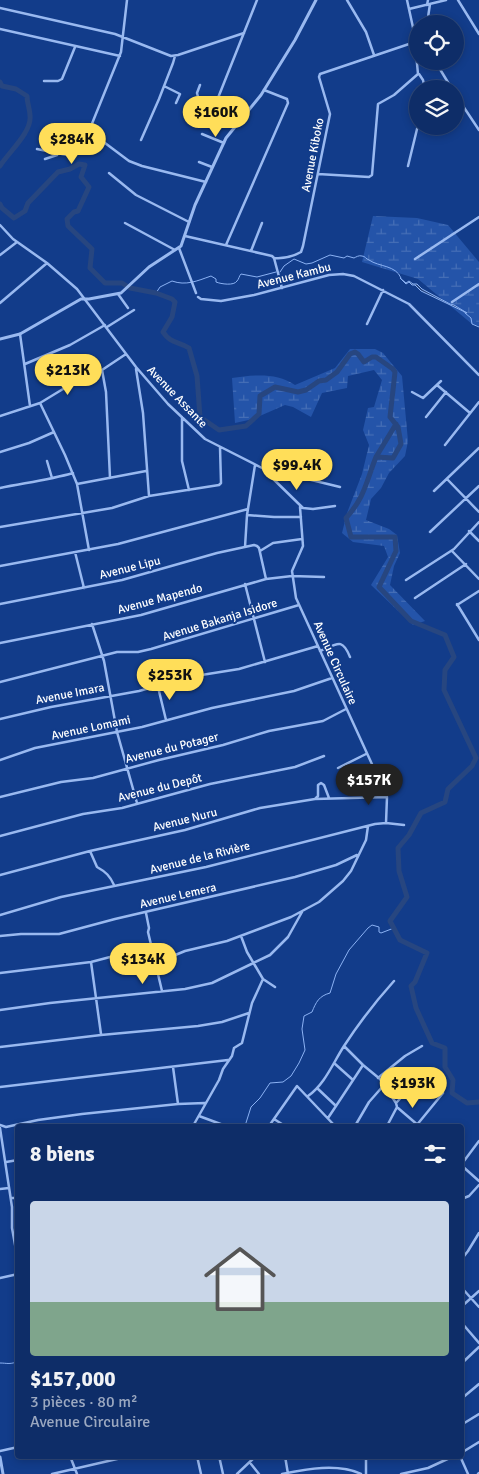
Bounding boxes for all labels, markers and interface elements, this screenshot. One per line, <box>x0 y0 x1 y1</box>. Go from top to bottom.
map controls <box>409 15 464 135</box>
button: locate <box>409 15 464 70</box>
button: layers <box>409 80 464 135</box>
pin: $160K <box>181 96 251 138</box>
text: $160K <box>194 102 238 122</box>
street label: Avenue Kiboko <box>298 117 328 193</box>
pin: $284K <box>37 122 107 165</box>
text: $284K <box>50 129 94 149</box>
street label: Avenue Kambu <box>255 260 333 292</box>
pin: $213K <box>33 354 103 396</box>
text: $213K <box>46 360 90 380</box>
street label: Avenue Assante <box>144 363 210 431</box>
pin: $99.4K <box>256 448 338 491</box>
text: $99.4K <box>272 455 322 475</box>
street label: Avenue Lipu <box>98 553 162 583</box>
street label: Avenue Mapendo <box>116 580 204 618</box>
street label: Avenue Bakanja Isidore <box>161 595 279 645</box>
street label: Avenue Circulaire <box>310 619 360 707</box>
pin: $253K <box>135 658 205 701</box>
text: $253K <box>148 665 192 685</box>
street label: Avenue Imara <box>34 680 106 708</box>
street label: Avenue Lomami <box>50 712 132 744</box>
street label: Avenue du Potager <box>124 729 221 767</box>
pin: $157K <box>334 764 404 806</box>
street label: Avenue du Depôt <box>116 770 204 806</box>
text: $157K <box>347 770 391 790</box>
street label: Avenue Nuru <box>151 805 219 835</box>
street label: Avenue de la Rivière <box>148 838 252 878</box>
street label: Avenue Lemera <box>138 880 218 912</box>
pin: $134K <box>108 942 178 985</box>
text: $134K <box>121 949 165 969</box>
pin: $193K <box>378 1066 448 1109</box>
text: $193K <box>391 1073 435 1093</box>
icon: filters <box>421 1140 449 1168</box>
text: 8 biens <box>30 1141 95 1167</box>
icon: home <box>195 1234 285 1324</box>
text: $157,000 <box>30 1366 116 1392</box>
text: 3 pièces · 80 m² <box>30 1392 138 1412</box>
text: Avenue Circulaire <box>30 1412 150 1432</box>

